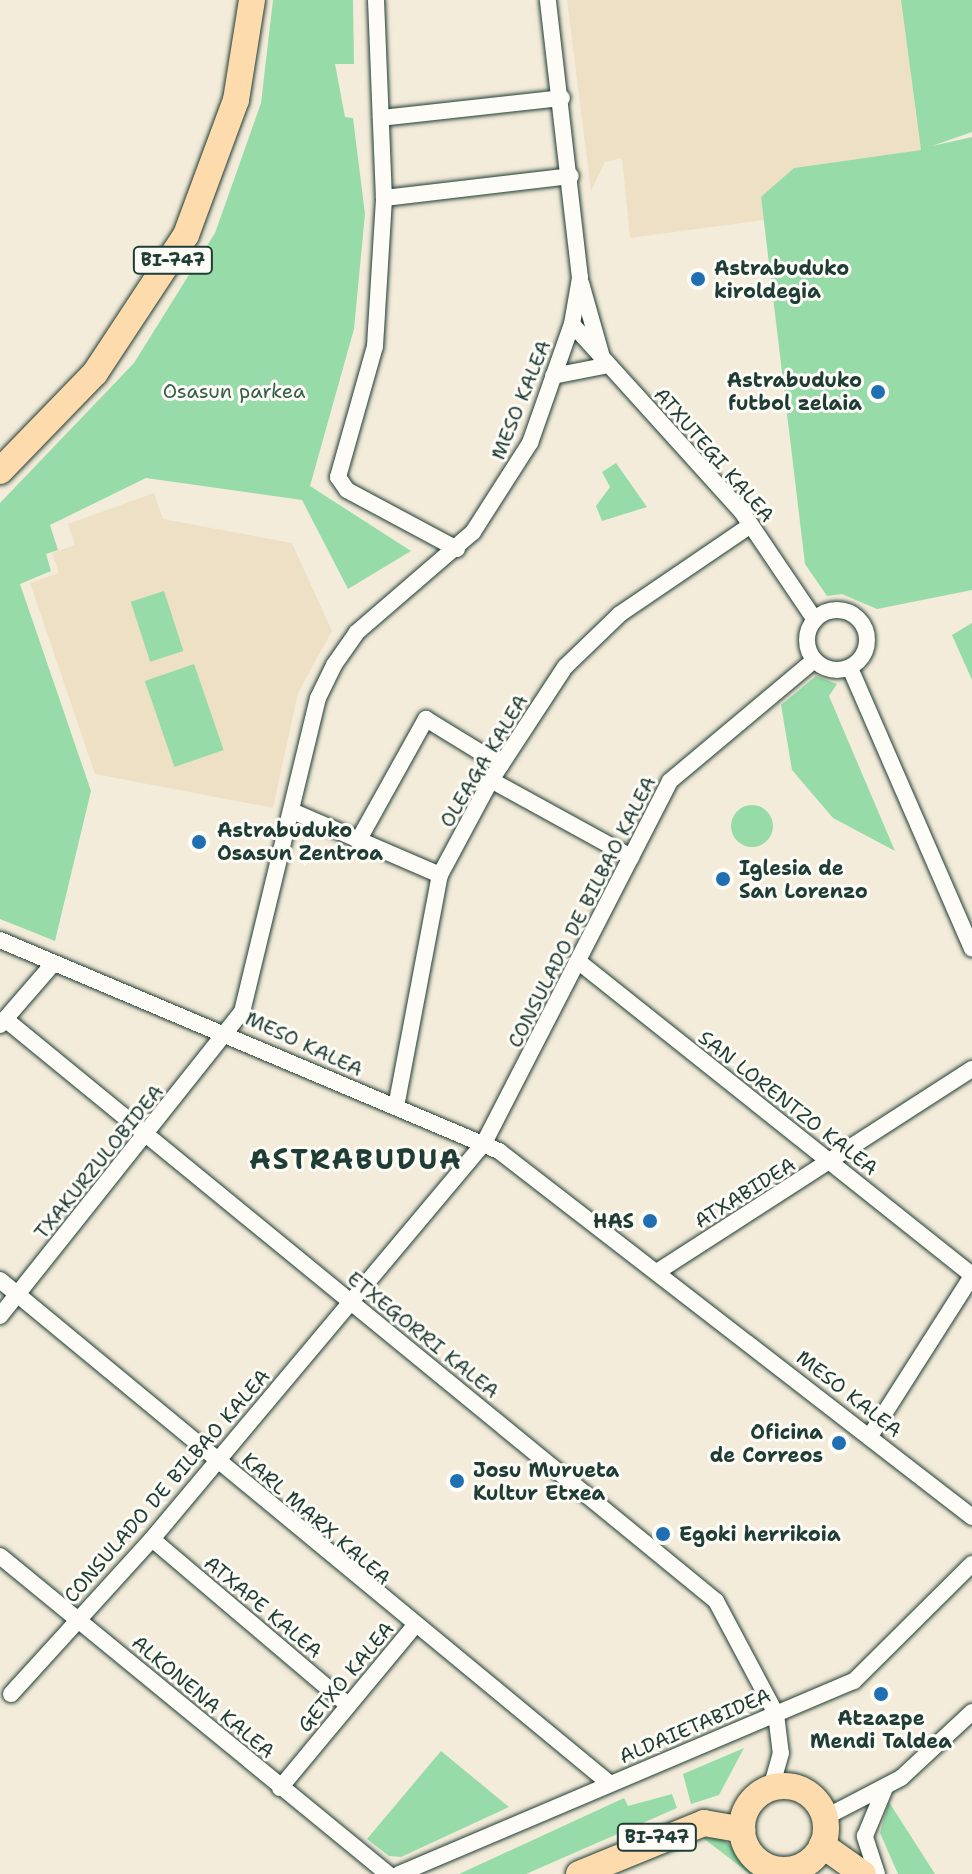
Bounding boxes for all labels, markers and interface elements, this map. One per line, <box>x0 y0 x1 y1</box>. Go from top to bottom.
road number: BI-747 <box>131 246 215 274</box>
place label: Astrabuduko kiroldegia <box>714 256 849 303</box>
marker: Astrabuduko kiroldegia <box>689 270 707 288</box>
street label: MESO KALEA <box>486 337 556 463</box>
place label: Astrabuduko futbol zelaia <box>727 368 862 415</box>
park label: Osasun parkea <box>163 379 305 403</box>
street label: ATXUTEGI KALEA <box>649 383 779 527</box>
marker: Astrabuduko futbol zelaia <box>869 383 887 401</box>
street label: OLEAGA KALEA <box>435 690 533 832</box>
street label: CONSULADO DE BILBAO KALEA <box>503 772 661 1052</box>
place label: Astrabuduko Osasun Zentroa <box>217 818 383 865</box>
marker: Astrabuduko Osasun Zentroa <box>188 831 210 853</box>
place label: Iglesia de San Lorenzo <box>739 856 868 903</box>
marker: Iglesia de San Lorenzo <box>714 870 732 888</box>
street label: MESO KALEA <box>242 1006 366 1082</box>
street label: SAN LORENTZO KALEA <box>694 1026 882 1180</box>
street label: TXAKURZULOBIDEA <box>29 1080 169 1244</box>
district label: ASTRABUDUA <box>249 1142 463 1176</box>
street label: ATXABIDEA <box>690 1152 800 1234</box>
place label: HAS <box>593 1209 634 1233</box>
marker: HAS <box>641 1212 659 1230</box>
street label: ETXEGORRI KALEA <box>342 1266 504 1404</box>
street label: MESO KALEA <box>792 1346 906 1442</box>
street label: CONSULADO DE BILBAO KALEA <box>59 1364 275 1608</box>
place label: Oficina de Correos <box>710 1420 823 1467</box>
marker: Oficina de Correos <box>830 1434 848 1452</box>
street label: KARL MARX KALEA <box>237 1448 395 1590</box>
place label: Josu Murueta Kultur Etxea <box>473 1458 619 1505</box>
marker: Josu Murueta Kultur Etxea <box>448 1472 466 1490</box>
place label: Egoki herrikoia <box>679 1522 841 1546</box>
marker: Egoki herrikoia <box>654 1525 672 1543</box>
street label: ATXAPE KALEA <box>199 1551 327 1663</box>
street label: GETXO KALEA <box>293 1617 399 1737</box>
street label: ALKONENA KALEA <box>127 1630 279 1764</box>
street label: ALDAIETABIDEA <box>616 1683 774 1769</box>
marker: Atzazpe Mendi Taldea <box>872 1685 890 1703</box>
place label: Atzazpe Mendi Taldea <box>810 1706 952 1753</box>
road number: BI-747 <box>615 1823 699 1851</box>

